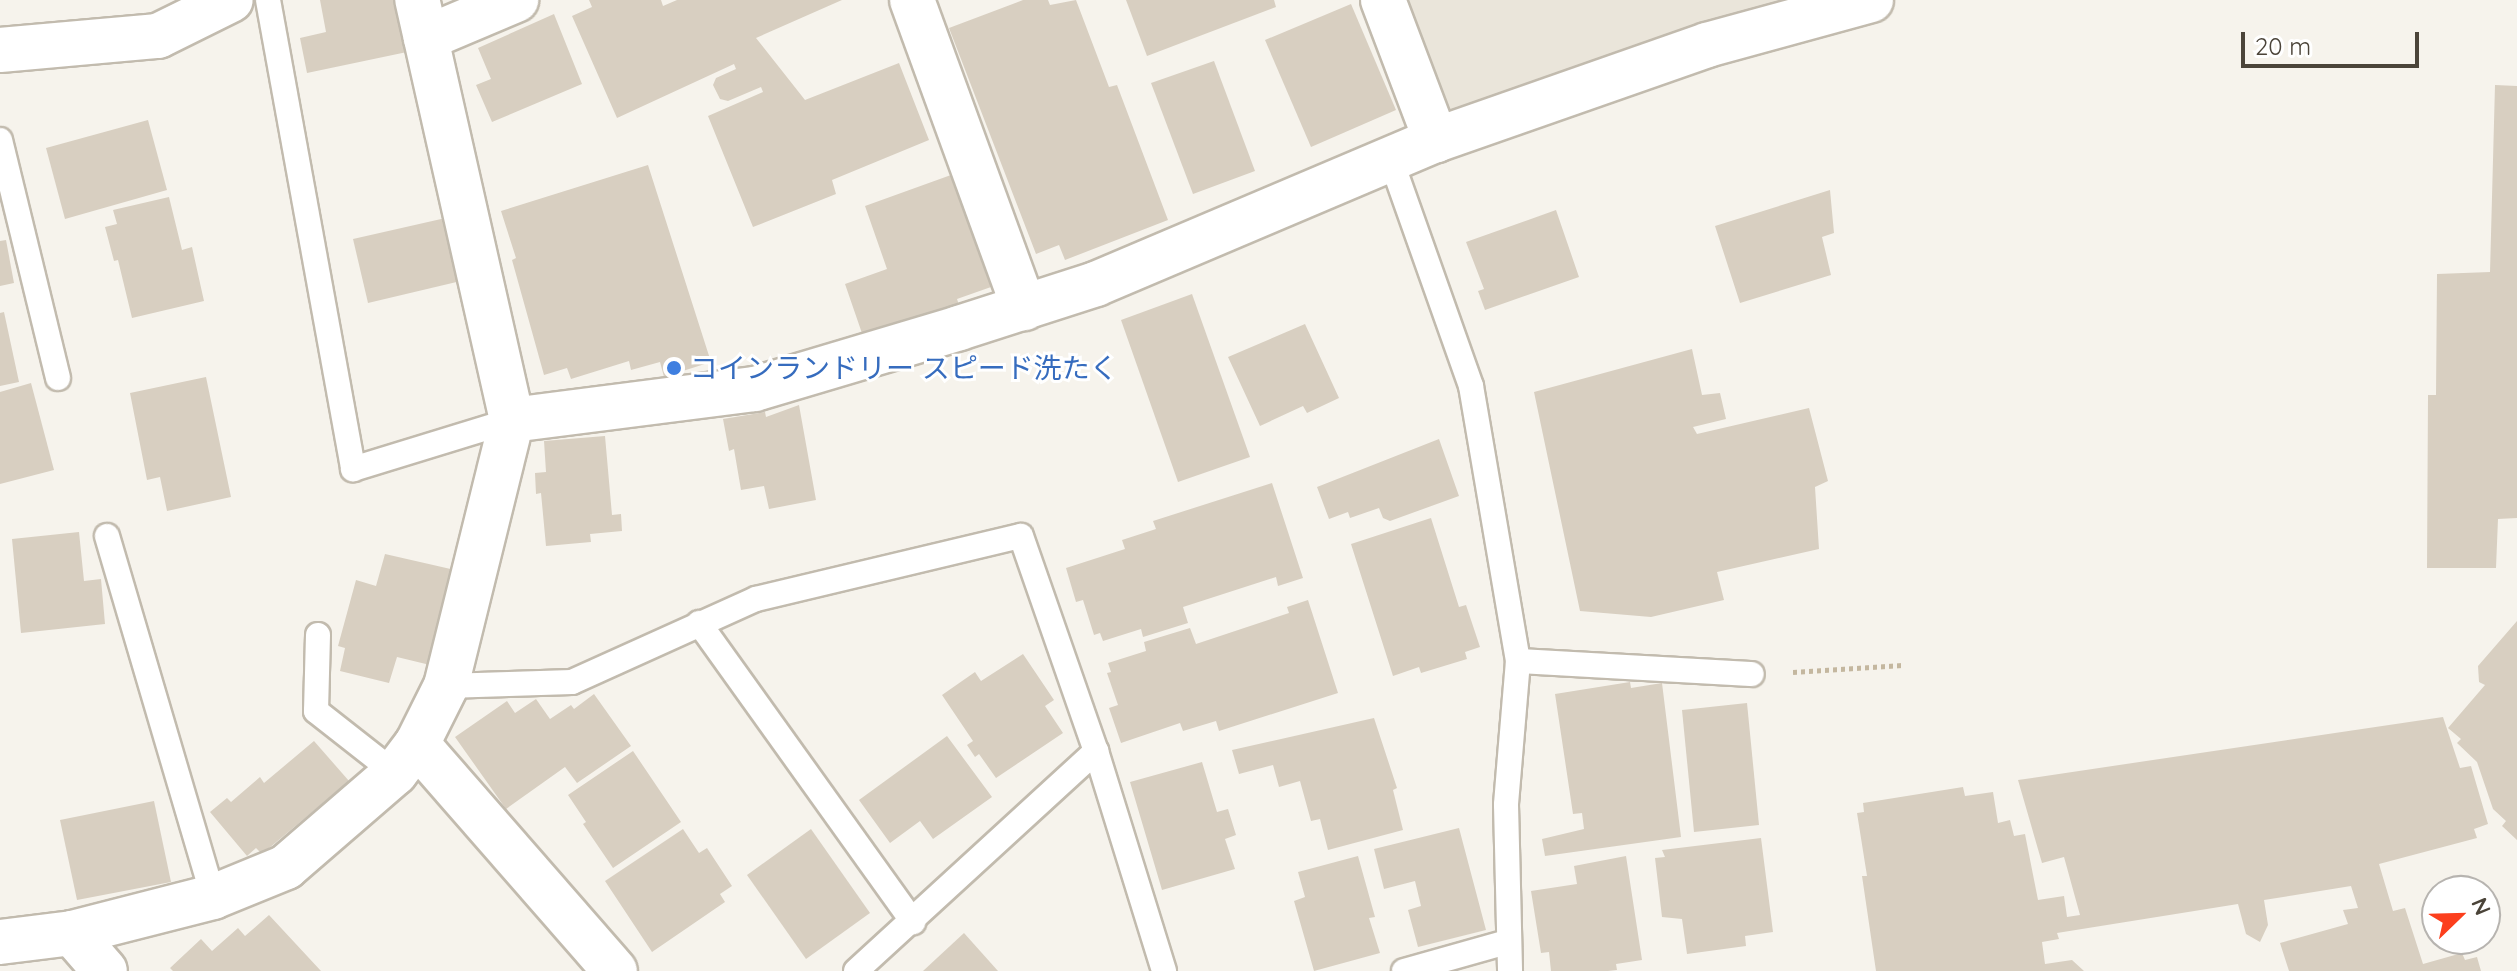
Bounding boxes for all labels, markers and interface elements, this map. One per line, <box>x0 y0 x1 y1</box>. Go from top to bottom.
scale bar <box>2245 16 2423 66</box>
text: 20 m <box>2255 31 2311 61</box>
place label: コインランドリー スピード洗たく <box>690 351 1118 385</box>
marker: コインランドリー スピード洗たく <box>665 359 683 377</box>
north arrow <box>2421 875 2501 955</box>
text: N <box>2465 893 2497 919</box>

